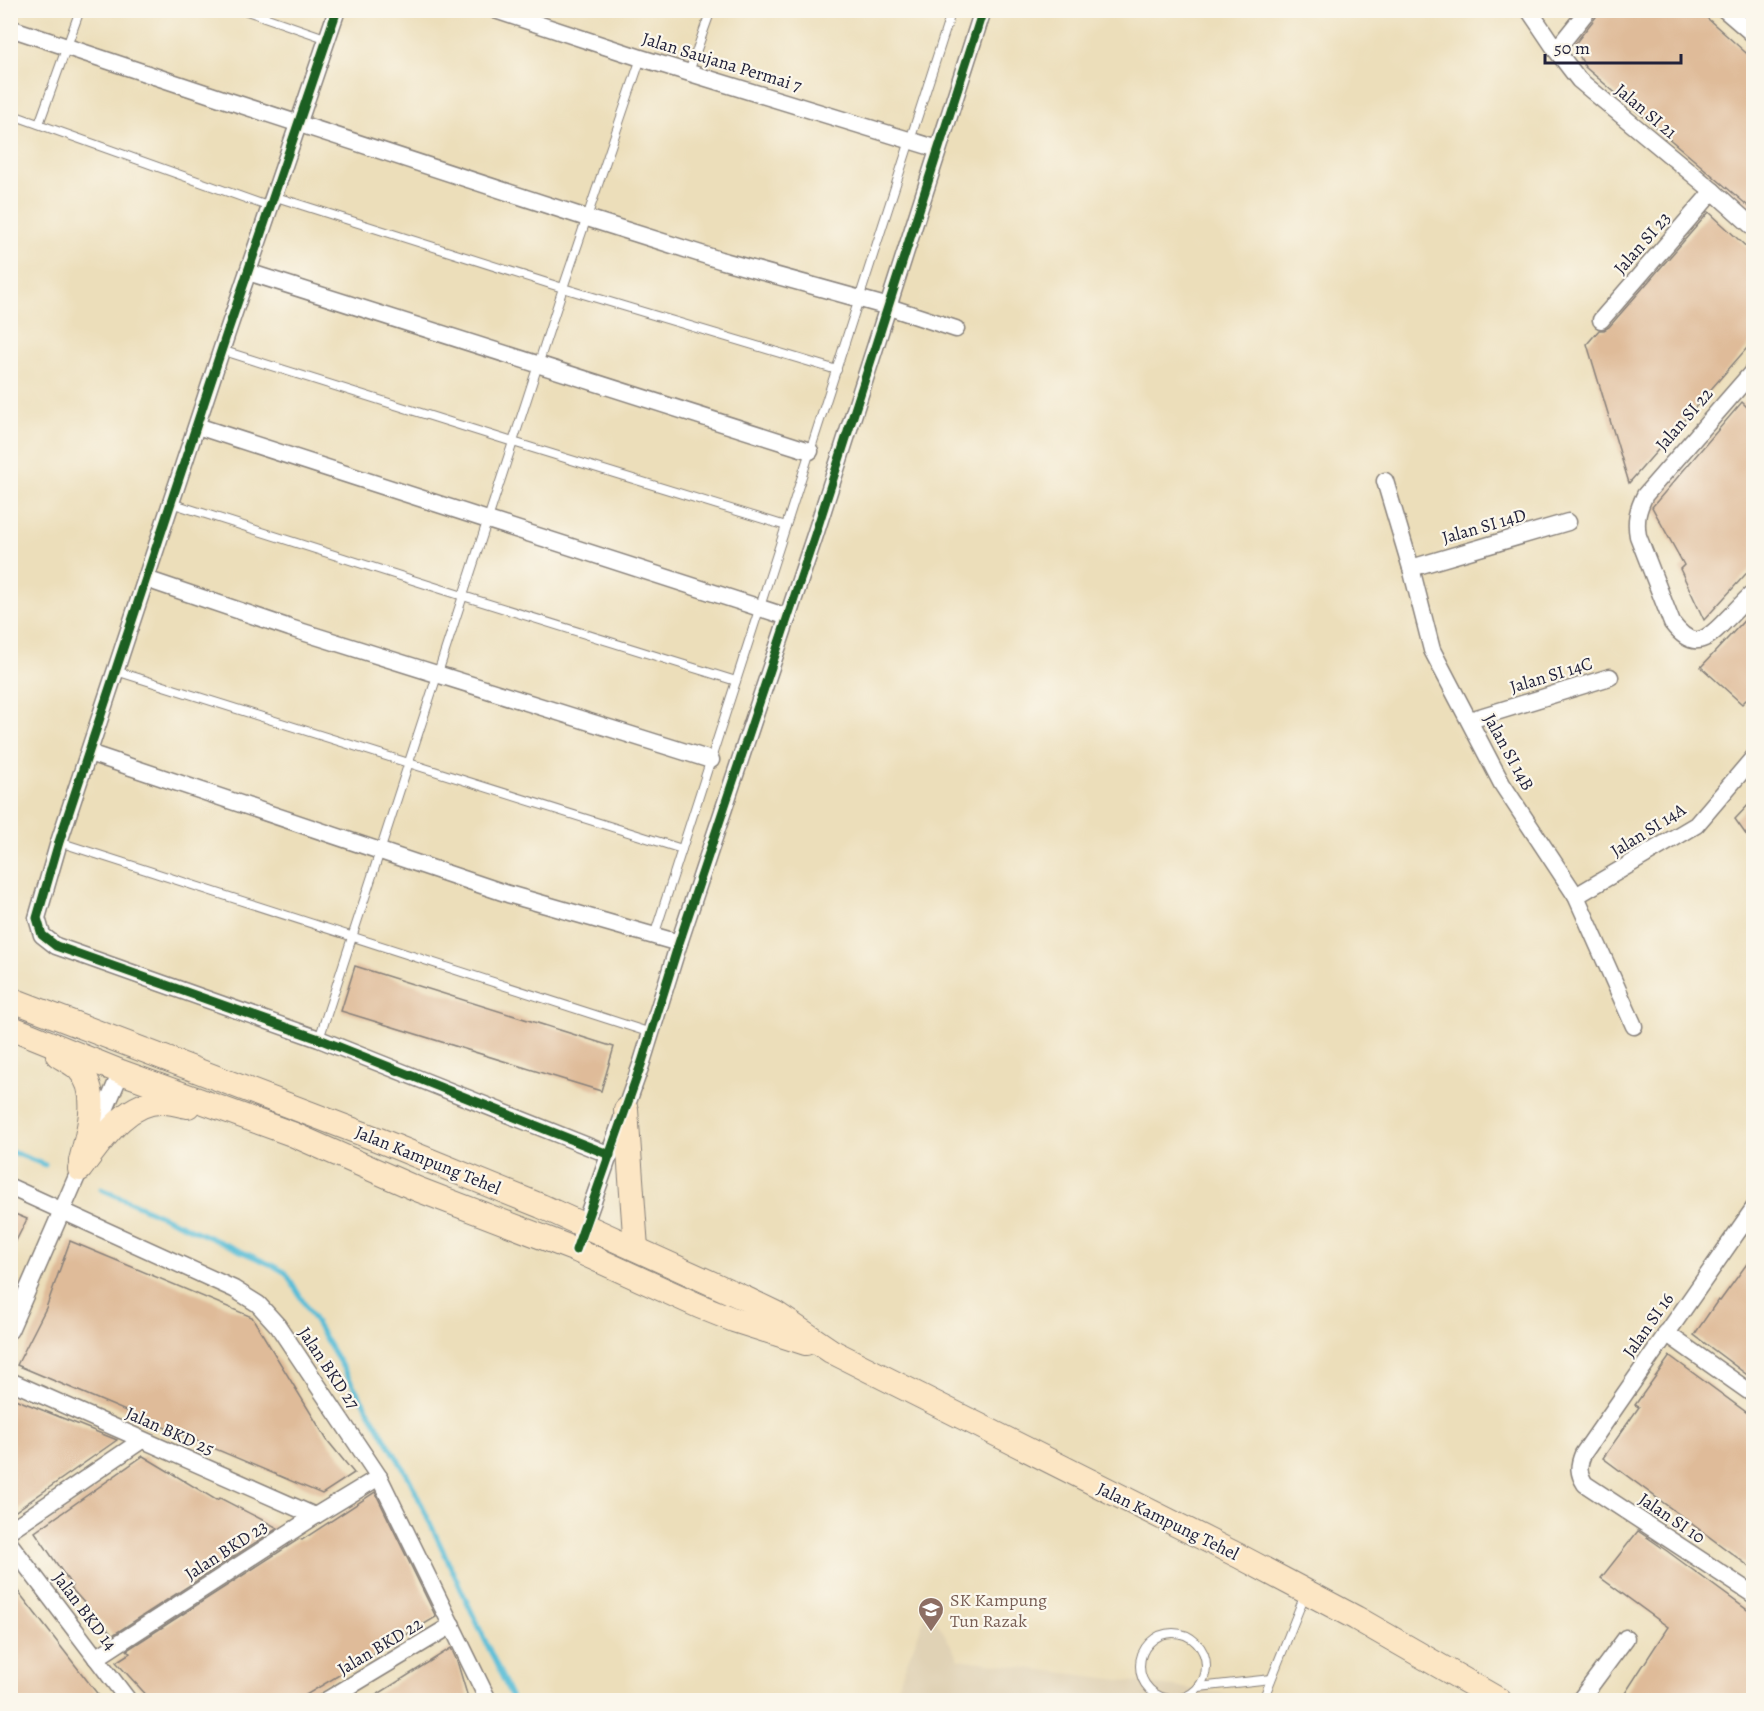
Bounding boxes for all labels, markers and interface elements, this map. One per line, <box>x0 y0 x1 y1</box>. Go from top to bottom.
street label: Jalan Saujana Permai 7 <box>639 26 805 98</box>
scale bar <box>1545 27 1682 65</box>
text: 50 m <box>1554 36 1590 60</box>
street label: Jalan SI 21 <box>1610 78 1682 144</box>
street label: Jalan SI 23 <box>1608 207 1676 279</box>
street label: Jalan SI 22 <box>1650 382 1718 456</box>
street label: Jalan SI 14D <box>1439 503 1529 549</box>
street label: Jalan SI 14C <box>1507 651 1595 699</box>
street label: Jalan SI 14B <box>1478 709 1540 795</box>
street label: Jalan SI 14A <box>1606 797 1691 863</box>
street label: Jalan Kampung Tehel <box>352 1120 505 1200</box>
street label: Jalan SI 16 <box>1617 1288 1679 1362</box>
street label: Jalan BKD 27 <box>293 1322 366 1414</box>
street label: Jalan BKD 25 <box>122 1401 218 1461</box>
street label: Jalan Kampung Tehel <box>1093 1476 1243 1566</box>
street label: Jalan SI 10 <box>1634 1487 1710 1549</box>
street label: Jalan BKD 23 <box>180 1514 272 1586</box>
street label: Jalan BKD 14 <box>48 1567 122 1655</box>
place label: SK Kampung Tun Razak <box>950 1588 1047 1633</box>
school or university icon: SK Kampung Tun Razak <box>916 1595 946 1633</box>
street label: Jalan BKD 22 <box>333 1611 427 1681</box>

